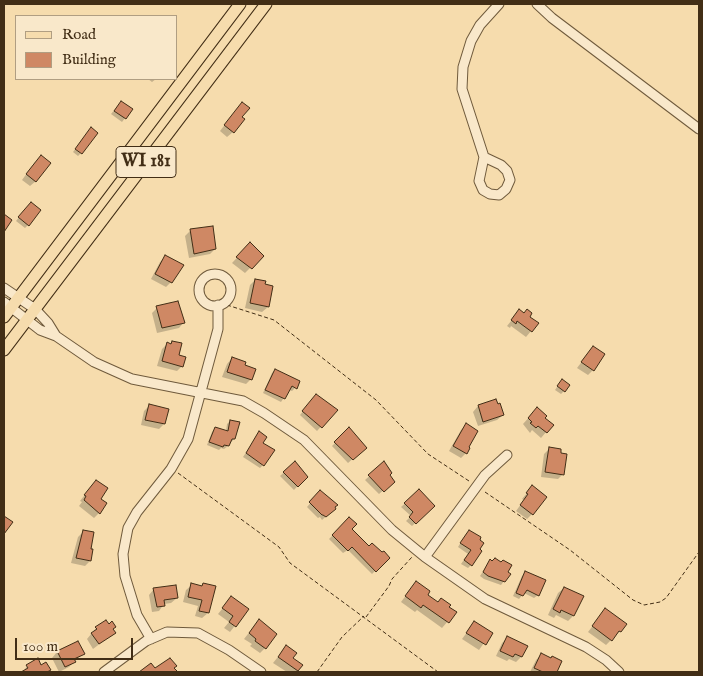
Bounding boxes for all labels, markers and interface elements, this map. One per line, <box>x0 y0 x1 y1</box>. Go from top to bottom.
legend <box>15 15 178 80</box>
text: Road <box>62 25 96 44</box>
text: Building <box>62 50 116 69</box>
road number: WI 181 <box>116 146 176 178</box>
scale bar <box>18 628 135 660</box>
text: 100 m <box>23 637 58 656</box>

